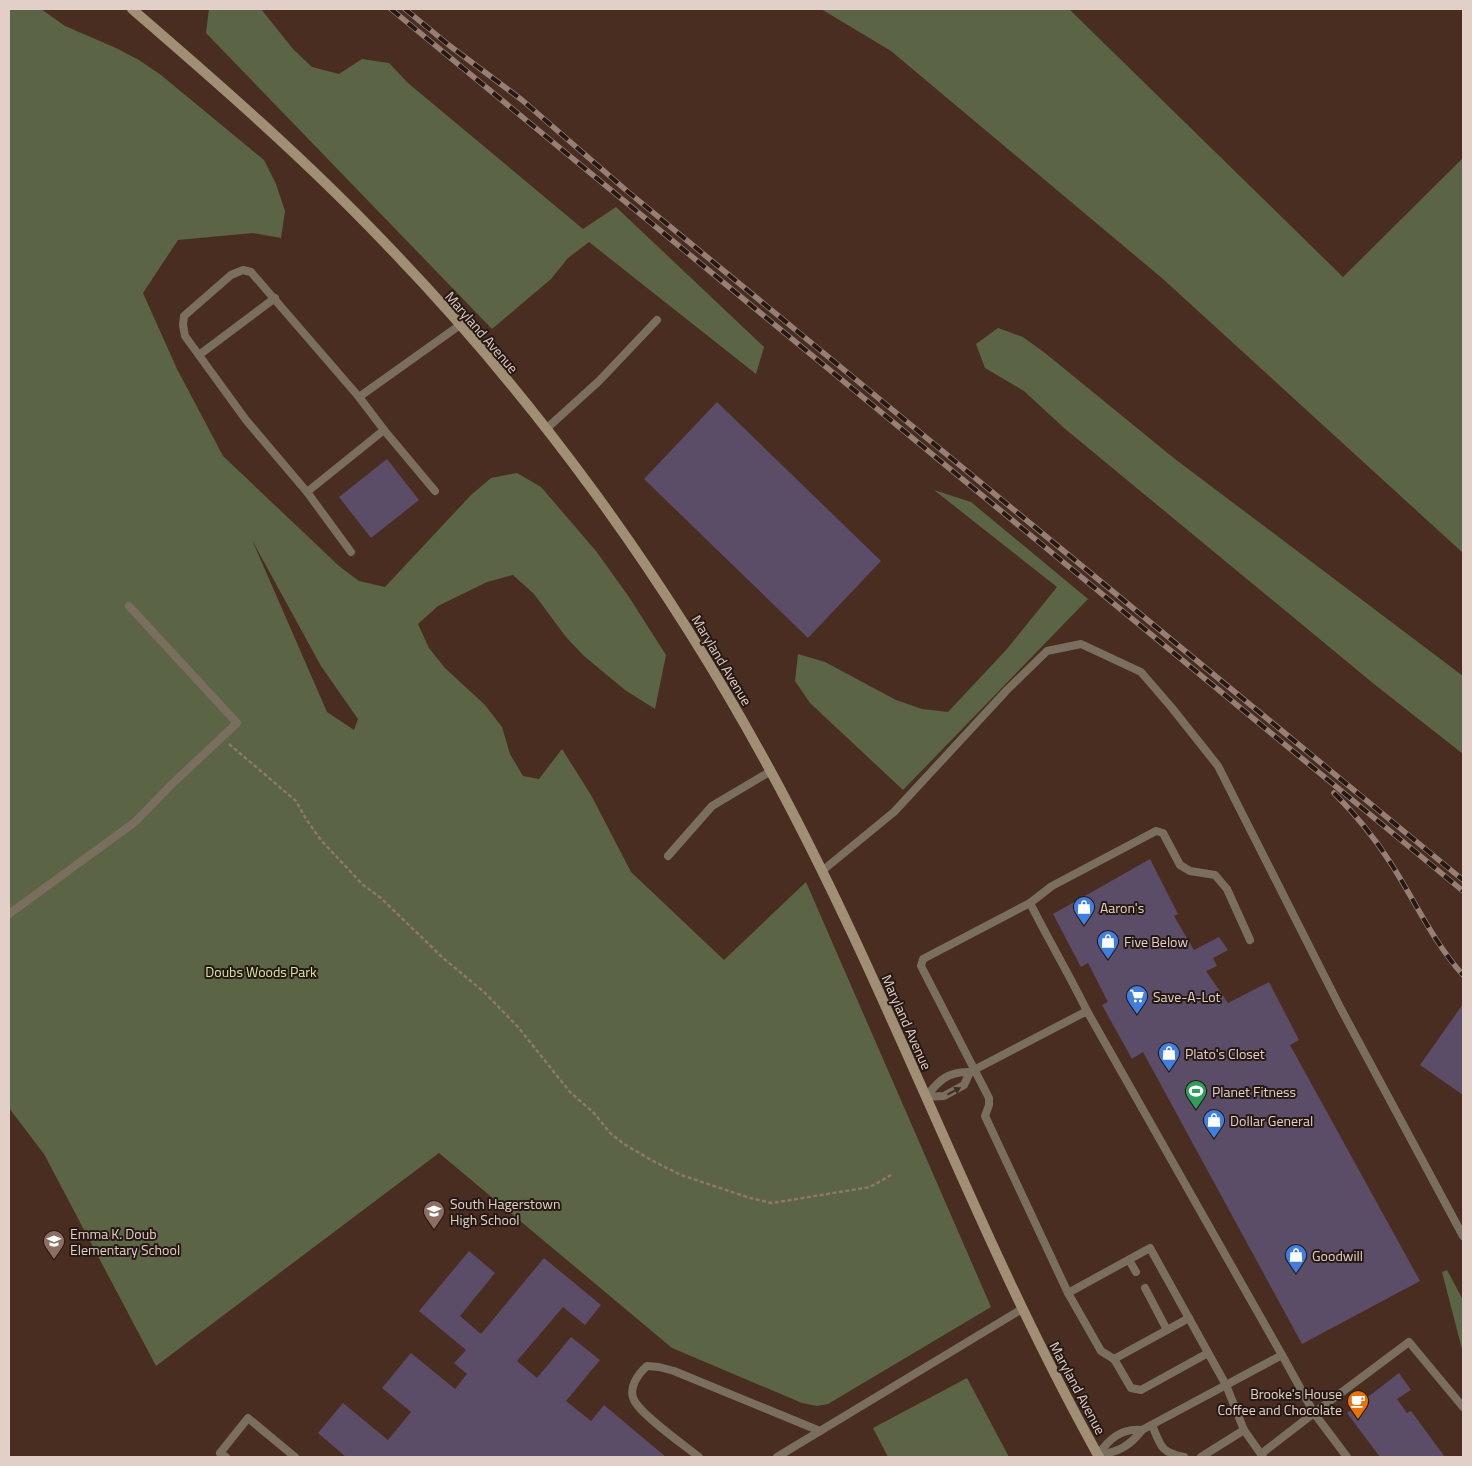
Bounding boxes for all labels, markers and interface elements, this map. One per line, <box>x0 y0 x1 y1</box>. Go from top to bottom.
street label: Maryland Avenue <box>440 286 524 378</box>
street label: Maryland Avenue <box>687 611 757 709</box>
shop icon: Aaron's <box>1072 895 1096 926</box>
place label: Aaron's <box>1100 897 1144 918</box>
shop icon: Five Below <box>1096 929 1120 960</box>
place label: Five Below <box>1124 931 1188 952</box>
park label: Doubs Woods Park <box>205 961 317 982</box>
street label: Maryland Avenue <box>877 971 937 1073</box>
supermarket icon: Save-A-Lot <box>1125 984 1149 1015</box>
place label: Save-A-Lot <box>1153 986 1221 1007</box>
shop icon: Plato's Closet <box>1157 1041 1181 1072</box>
place label: Plato's Closet <box>1185 1043 1265 1064</box>
sports icon: Planet Fitness <box>1184 1079 1208 1110</box>
place label: Planet Fitness <box>1212 1081 1296 1102</box>
one-way arrow <box>946 1087 961 1095</box>
shop icon: Dollar General <box>1202 1108 1226 1139</box>
place label: Dollar General <box>1230 1110 1313 1131</box>
place label: South Hagerstown High School <box>450 1193 560 1230</box>
school or university icon: South Hagerstown High School <box>422 1199 446 1230</box>
place label: Emma K. Doub Elementary School <box>70 1223 180 1260</box>
school or university icon: Emma K. Doub Elementary School <box>42 1229 66 1260</box>
shop icon: Goodwill <box>1284 1243 1308 1274</box>
place label: Goodwill <box>1312 1245 1363 1266</box>
street label: Maryland Avenue <box>1045 1338 1111 1438</box>
place label: Brooke's House Coffee and Chocolate <box>1218 1383 1342 1420</box>
cafe icon: Brooke's House Coffee and Chocolate <box>1346 1389 1370 1420</box>

